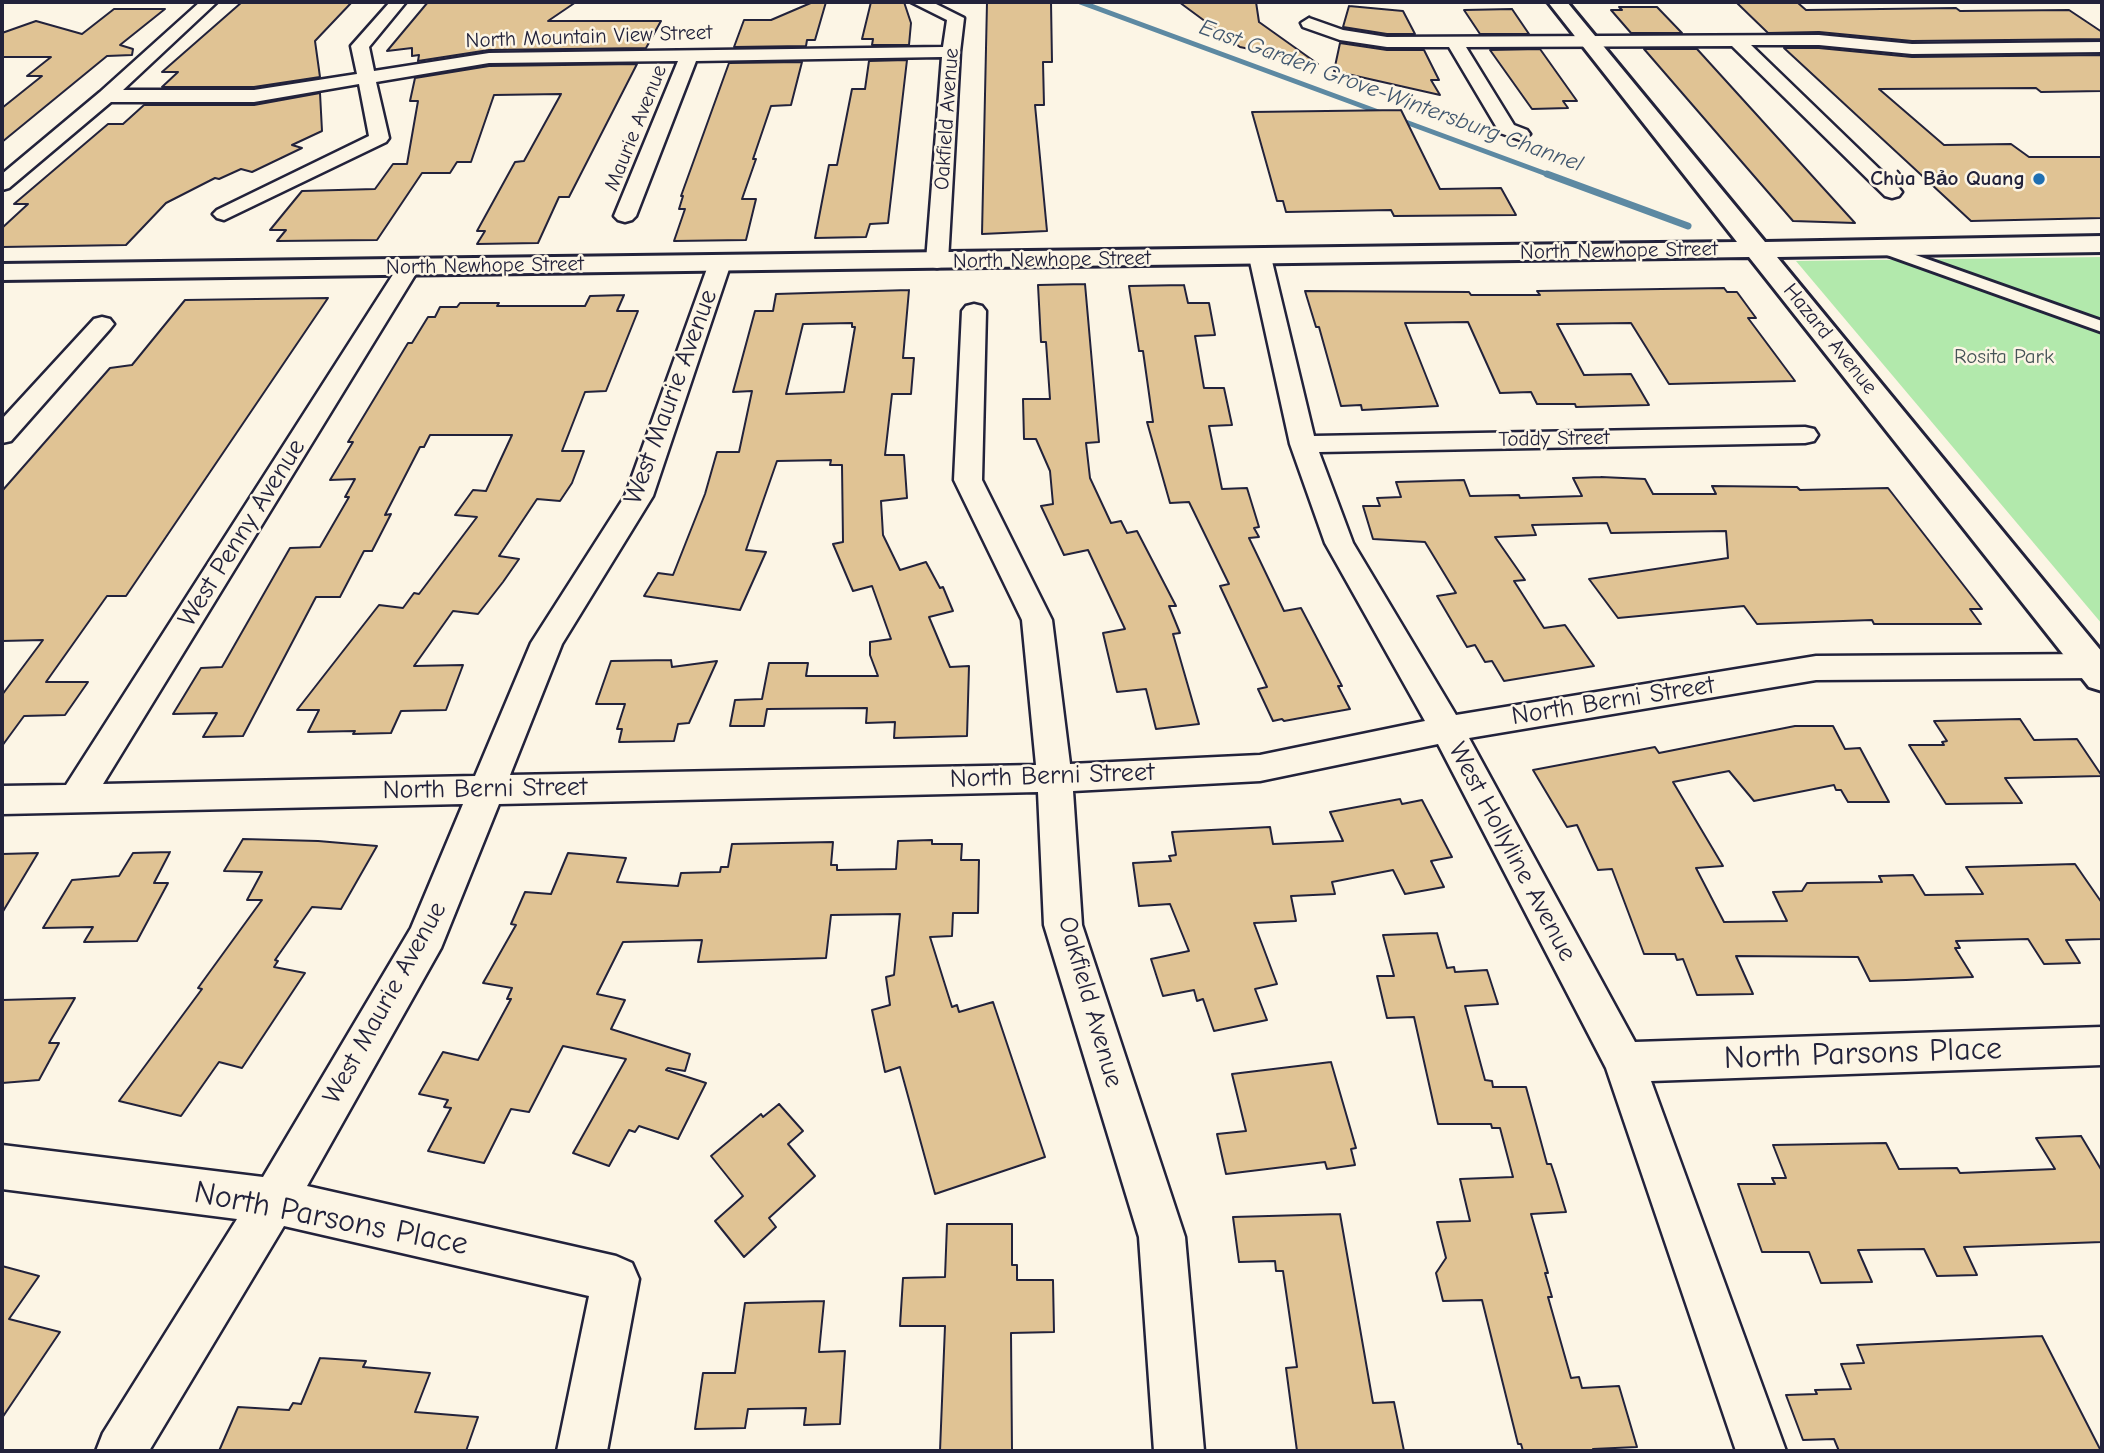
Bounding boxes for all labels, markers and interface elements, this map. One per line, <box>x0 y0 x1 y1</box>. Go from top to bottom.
water label: East Garden Grove-Wintersburg Channel <box>1196 14 1586 178</box>
street label: North Mountain View Street <box>465 20 713 54</box>
street label: Oakfield Avenue <box>929 47 965 191</box>
street label: Maurie Avenue <box>599 61 673 195</box>
place label: Chùa Bảo Quang <box>1870 166 2025 192</box>
marker: Chùa Bảo Quang <box>2031 171 2047 187</box>
street label: North Newhope Street <box>1520 237 1718 265</box>
street label: North Newhope Street <box>953 246 1151 274</box>
street label: North Newhope Street <box>386 252 584 280</box>
street label: Hazard Avenue <box>1778 279 1882 399</box>
street label: West Maurie Avenue <box>618 285 724 509</box>
park label: Rosita Park <box>1954 344 2054 370</box>
street label: Toddy Street <box>1498 425 1610 453</box>
street label: West Penny Avenue <box>172 433 312 633</box>
street label: North Berni Street <box>1509 670 1717 732</box>
street label: West Hollyline Avenue <box>1441 737 1583 967</box>
street label: North Berni Street <box>949 757 1155 795</box>
street label: North Berni Street <box>382 772 588 806</box>
street label: West Maurie Avenue <box>316 896 454 1110</box>
street label: Oakfield Avenue <box>1051 913 1129 1091</box>
street label: North Parsons Place <box>1723 1030 2003 1078</box>
street label: North Parsons Place <box>191 1174 471 1264</box>

